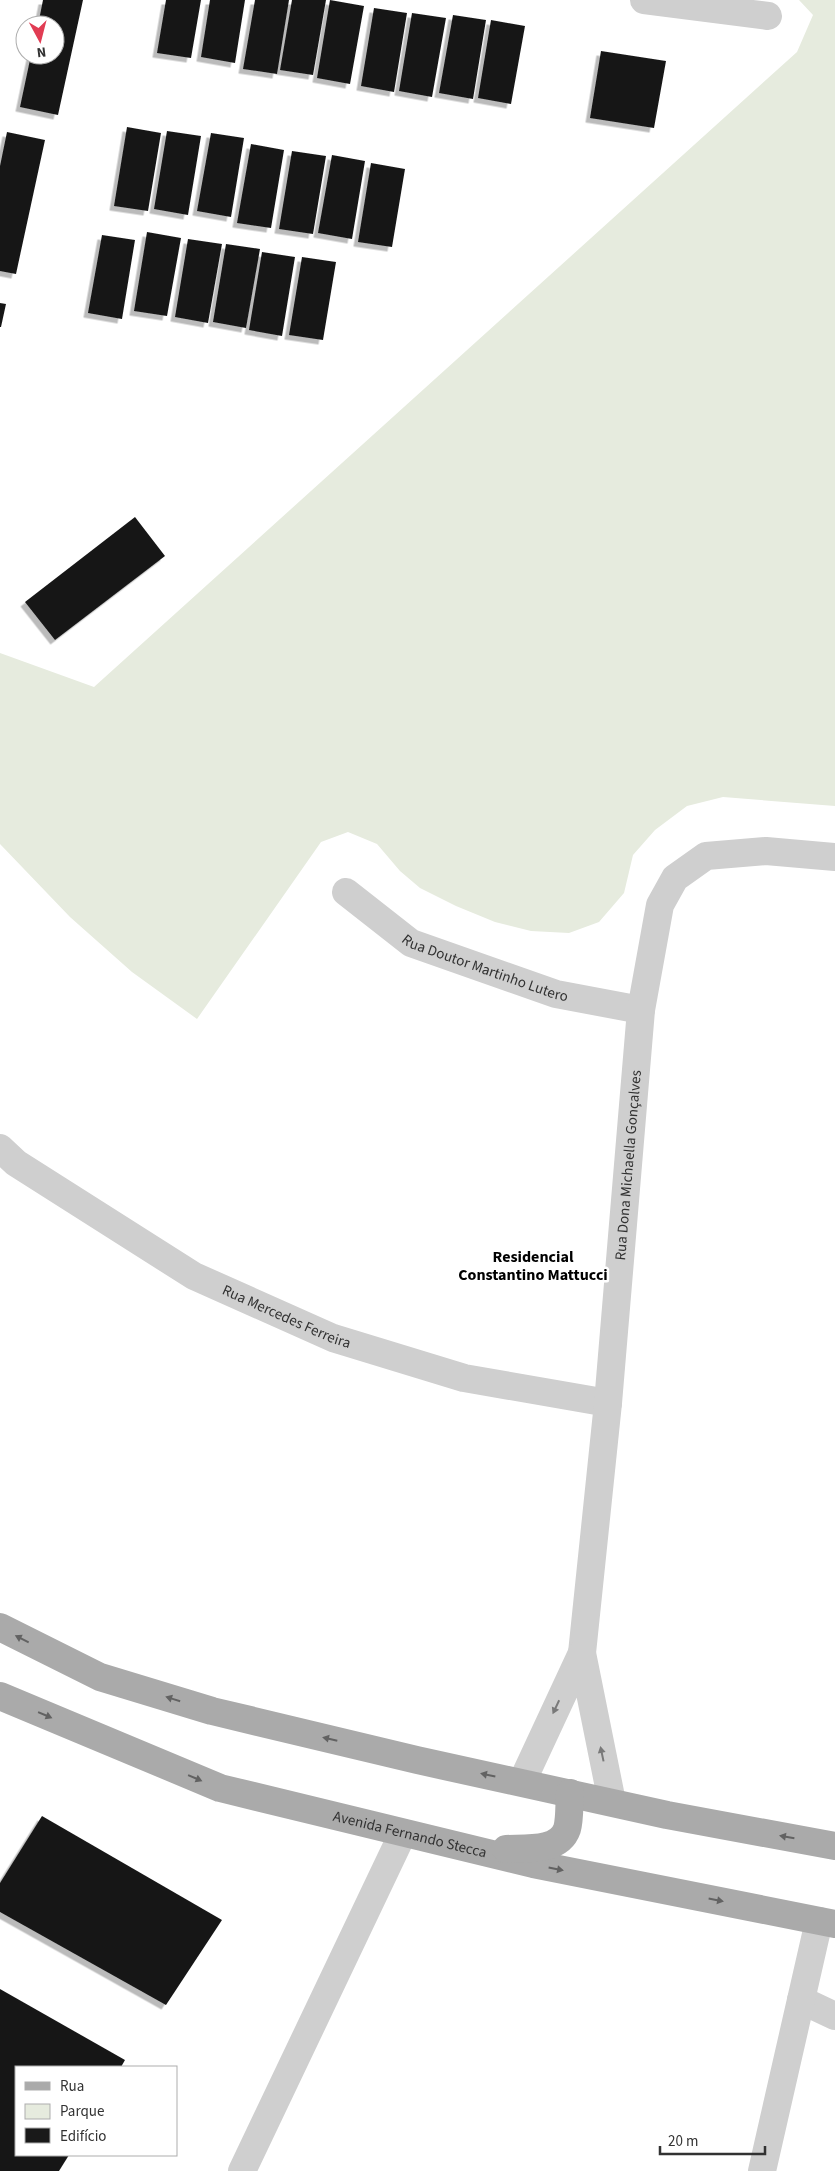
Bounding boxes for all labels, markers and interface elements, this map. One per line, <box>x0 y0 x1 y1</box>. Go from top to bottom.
north arrow <box>15 15 65 65</box>
text: N <box>36 41 47 62</box>
street label: Rua Doutor Martinho Lutero <box>397 930 570 1007</box>
street label: Rua Dona Michaella Gonçalves <box>610 1069 647 1261</box>
district label: Residencial Constantino Mattucci <box>458 1246 608 1286</box>
street label: Rua Mercedes Ferreira <box>219 1280 353 1354</box>
one-way arrow <box>15 1635 29 1643</box>
one-way arrow <box>165 1695 180 1703</box>
one-way arrow <box>552 1700 560 1714</box>
one-way arrow <box>38 1712 52 1720</box>
one-way arrow <box>322 1735 337 1743</box>
one-way arrow <box>598 1746 606 1762</box>
one-way arrow <box>481 1771 496 1779</box>
one-way arrow <box>188 1774 202 1782</box>
street label: Avenida Fernando Stecca <box>331 1806 489 1863</box>
one-way arrow <box>779 1833 795 1841</box>
one-way arrow <box>549 1865 565 1873</box>
one-way arrow <box>708 1897 724 1905</box>
legend <box>15 2066 178 2156</box>
text: Rua <box>60 2076 84 2097</box>
text: Parque <box>60 2101 104 2122</box>
scale bar <box>660 2124 765 2156</box>
text: Edifício <box>60 2126 107 2147</box>
text: 20 m <box>668 2131 698 2152</box>

